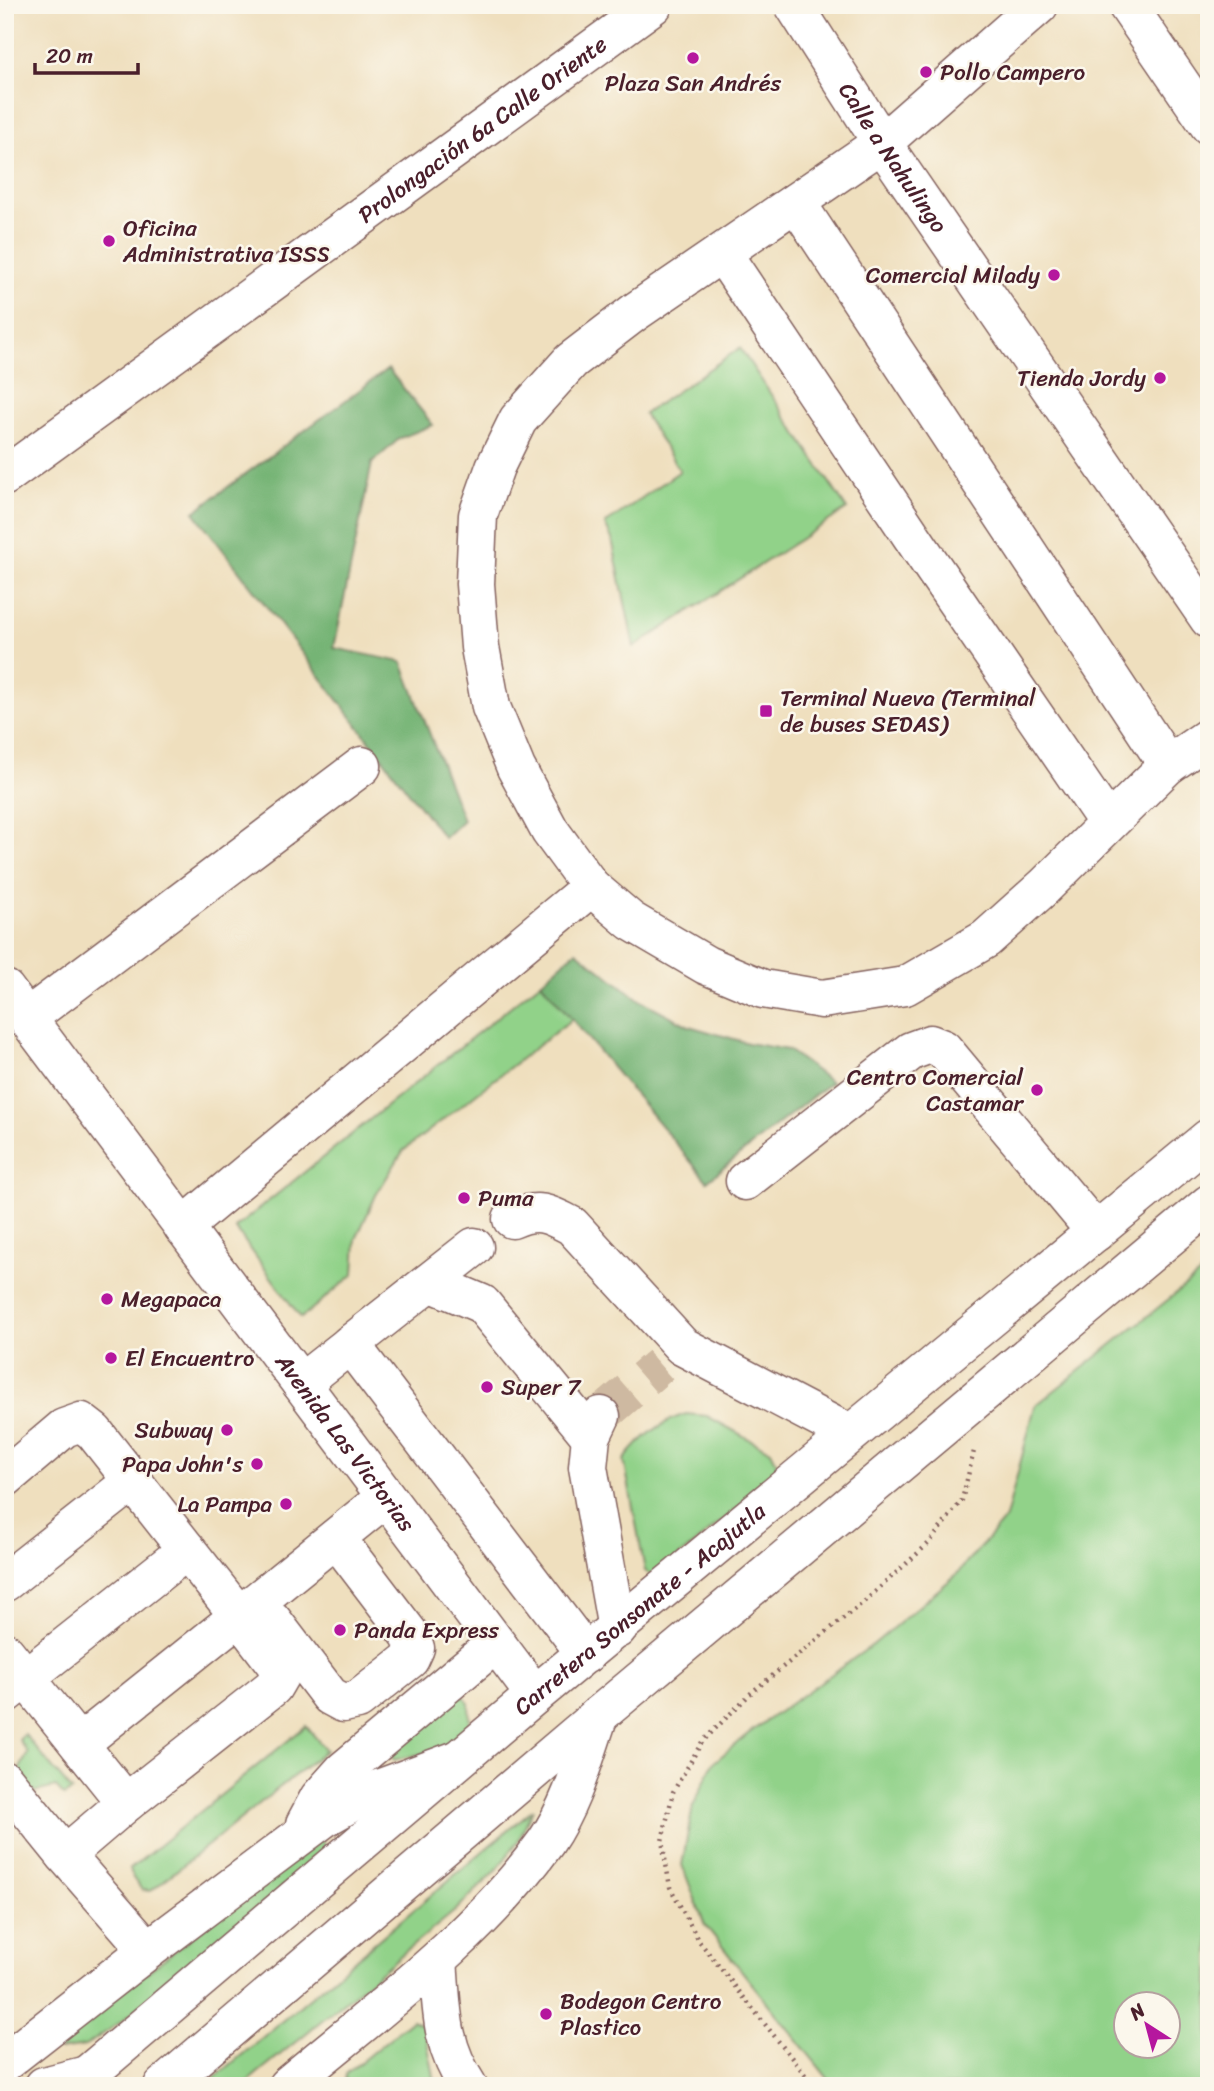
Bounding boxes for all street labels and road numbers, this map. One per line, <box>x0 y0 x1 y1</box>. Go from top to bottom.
street label: Prolongación 6a Calle Oriente <box>349 24 616 234</box>
street label: Calle a Nahulingo <box>827 74 959 242</box>
street label: Avenida Las Victorias <box>263 1344 426 1541</box>
street label: Carretera Sonsonate - Acajutla <box>504 1492 776 1726</box>

